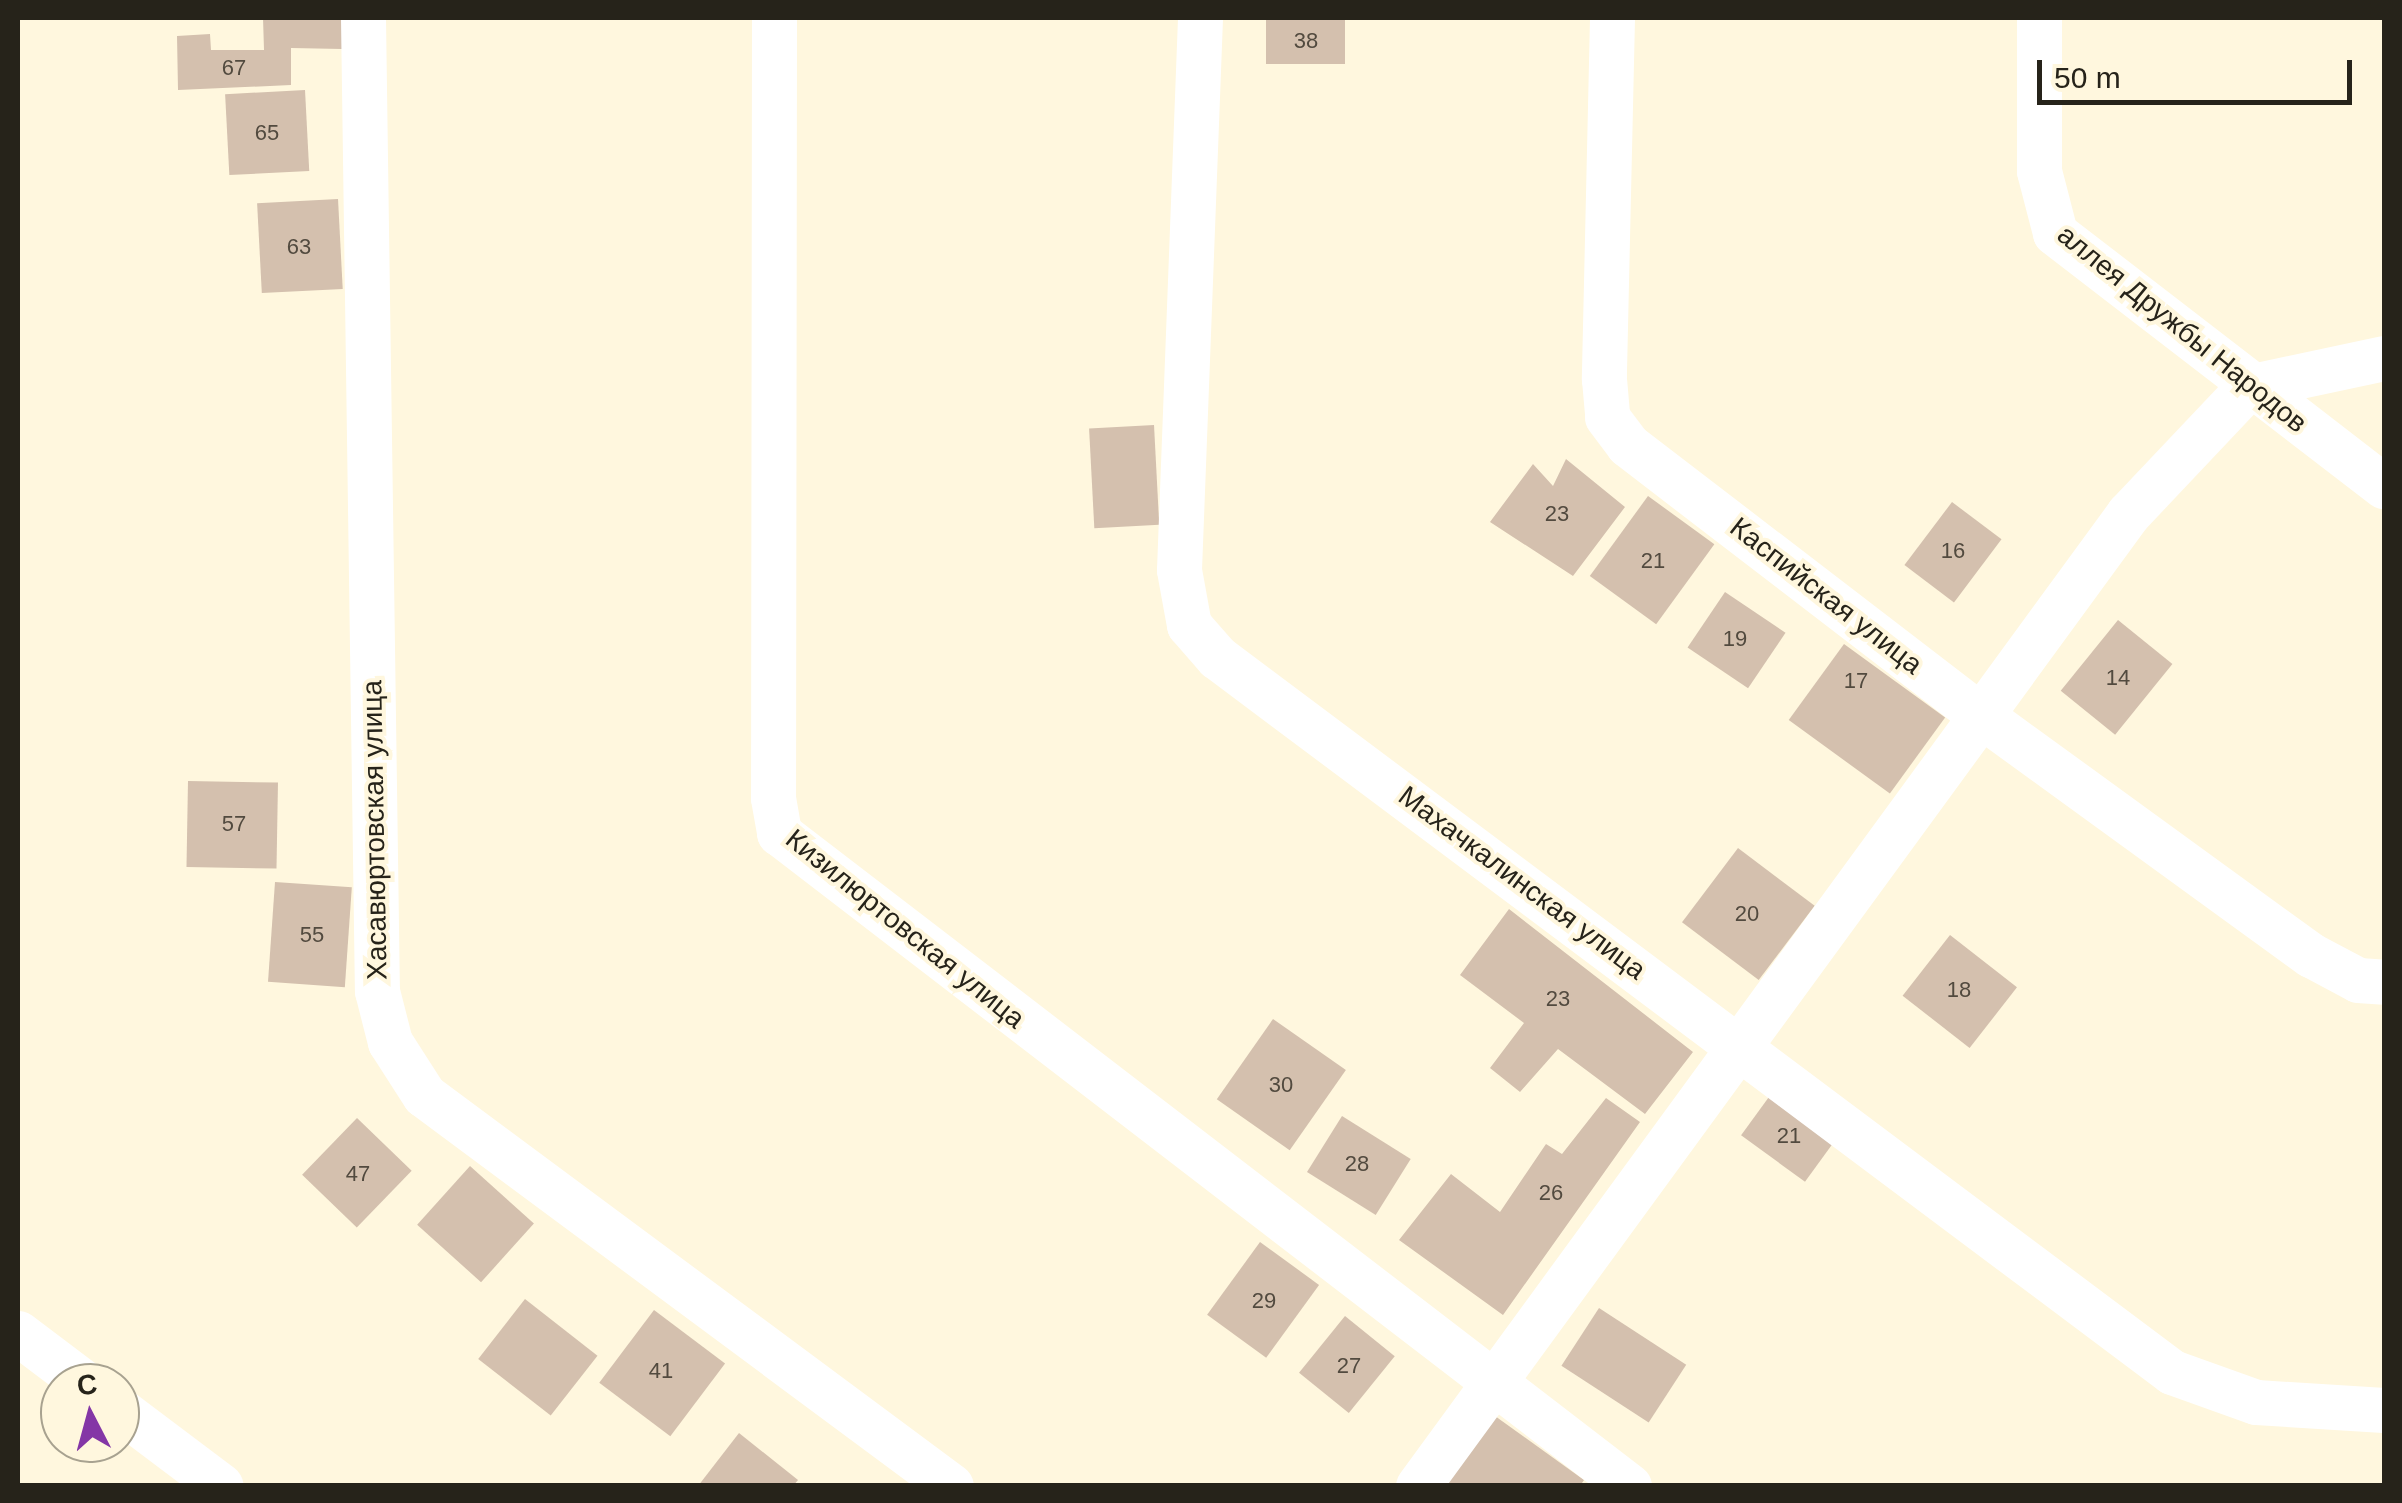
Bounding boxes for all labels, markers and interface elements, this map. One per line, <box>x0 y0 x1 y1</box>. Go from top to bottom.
house number: 38 <box>1294 28 1318 54</box>
scale bar <box>2042 40 2357 102</box>
house number: 67 <box>222 55 246 81</box>
text: 50 m <box>2054 61 2121 94</box>
house number: 65 <box>255 120 279 146</box>
street label: аллея Дружбы Народов <box>2050 218 2314 440</box>
house number: 63 <box>287 234 311 260</box>
house number: 23 <box>1545 501 1569 527</box>
street label: Каспийская улица <box>1723 511 1929 681</box>
house number: 16 <box>1941 538 1965 564</box>
house number: 21 <box>1641 548 1665 574</box>
house number: 19 <box>1723 626 1747 652</box>
house number: 14 <box>2106 665 2130 691</box>
house number: 17 <box>1844 668 1868 694</box>
street label: Хасавюртовская улица <box>356 680 394 980</box>
street label: Махачкалинская улица <box>1392 779 1652 987</box>
house number: 57 <box>222 811 246 837</box>
street label: Кизилюртовская улица <box>779 822 1031 1036</box>
house number: 20 <box>1735 901 1759 927</box>
house number: 55 <box>300 922 324 948</box>
house number: 18 <box>1947 977 1971 1003</box>
house number: 23 <box>1546 986 1570 1012</box>
house number: 30 <box>1269 1072 1293 1098</box>
house number: 21 <box>1777 1123 1801 1149</box>
house number: 28 <box>1345 1151 1369 1177</box>
house number: 47 <box>346 1161 370 1187</box>
house number: 26 <box>1539 1180 1563 1206</box>
house number: 29 <box>1252 1288 1276 1314</box>
house number: 27 <box>1337 1353 1361 1379</box>
house number: 41 <box>649 1358 673 1384</box>
north arrow <box>40 1363 140 1463</box>
text: С <box>75 1368 99 1401</box>

